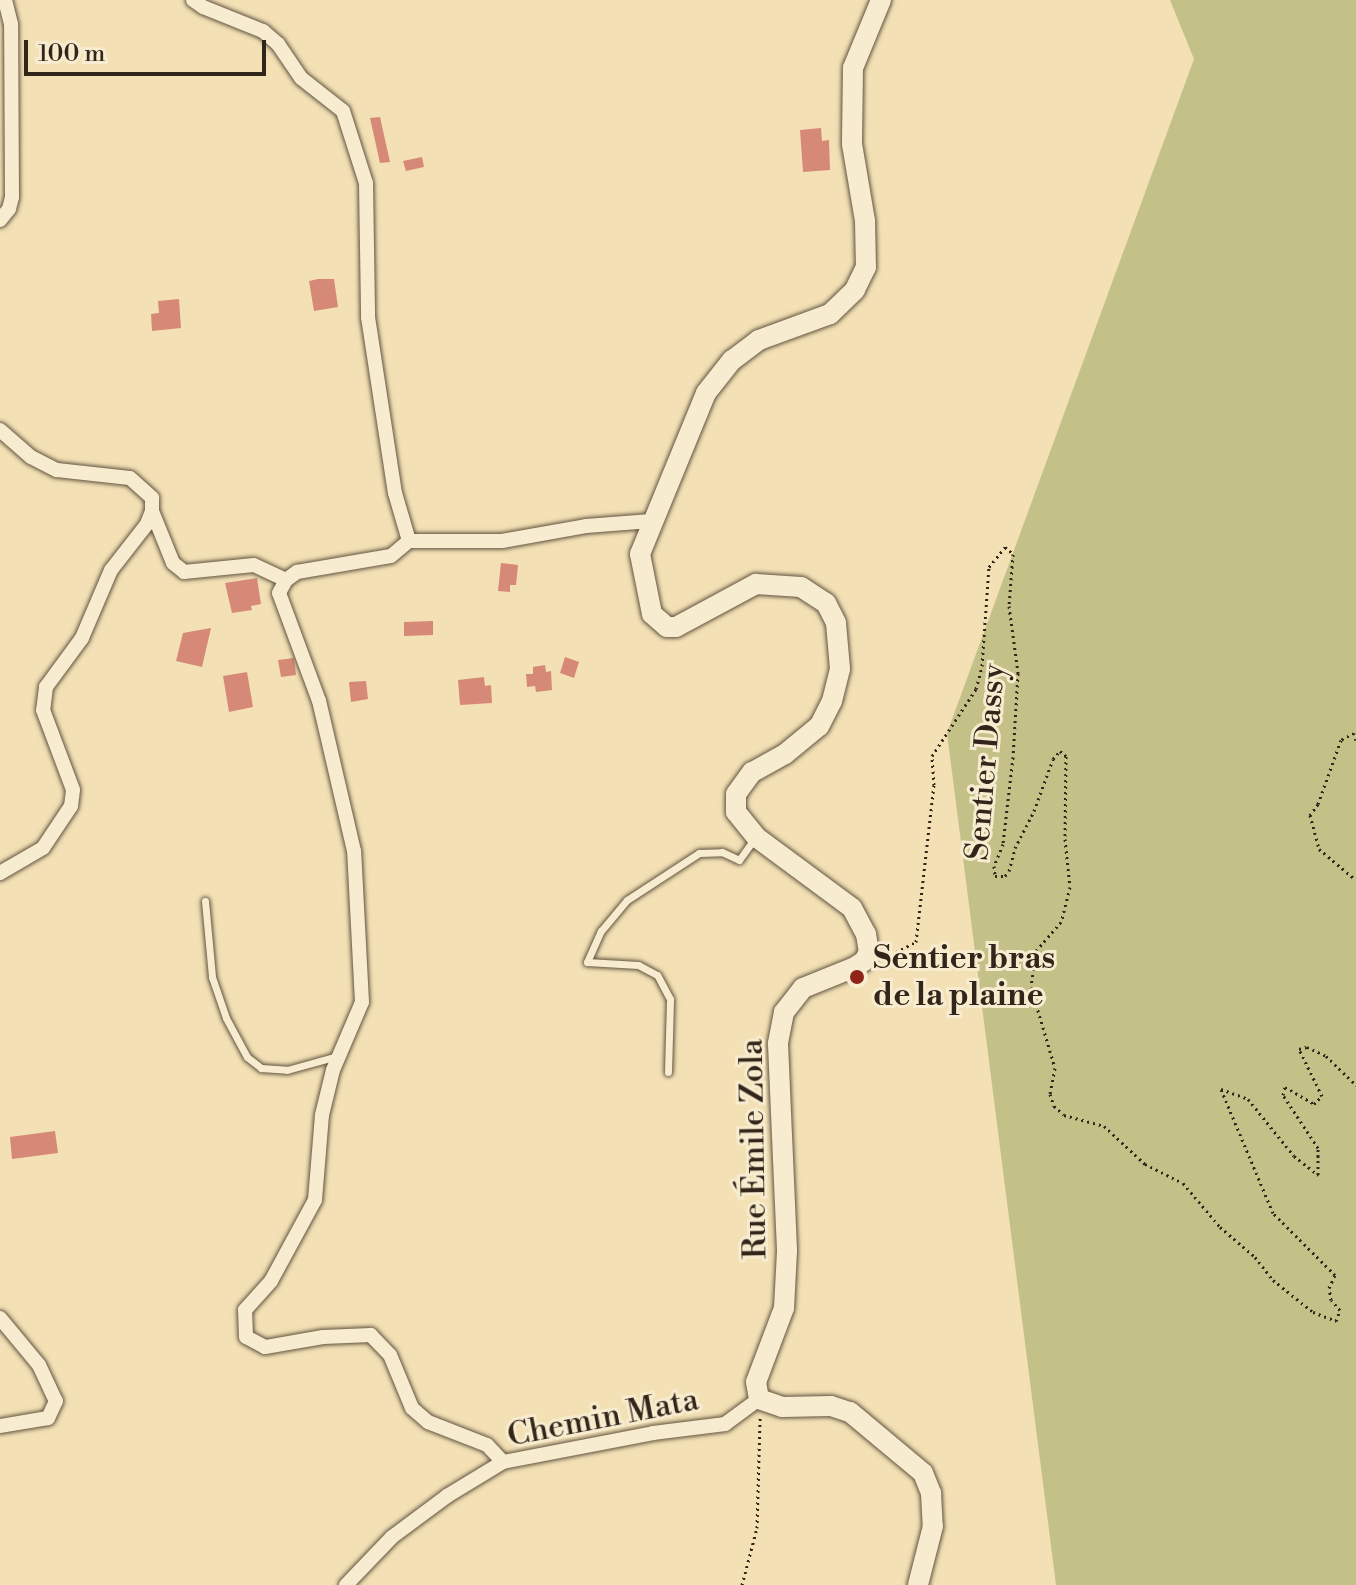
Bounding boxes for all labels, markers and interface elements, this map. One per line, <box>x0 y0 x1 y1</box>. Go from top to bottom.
scale bar <box>28 24 270 74</box>
text: 100 m <box>38 39 105 69</box>
street label: Sentier Dassy <box>958 662 1014 862</box>
place label: Sentier bras de la plaine <box>873 940 1055 1015</box>
marker: Sentier bras de la plaine <box>848 968 866 986</box>
street label: Rue Émile Zola <box>733 1038 775 1260</box>
street label: Chemin Mata <box>504 1381 702 1455</box>

